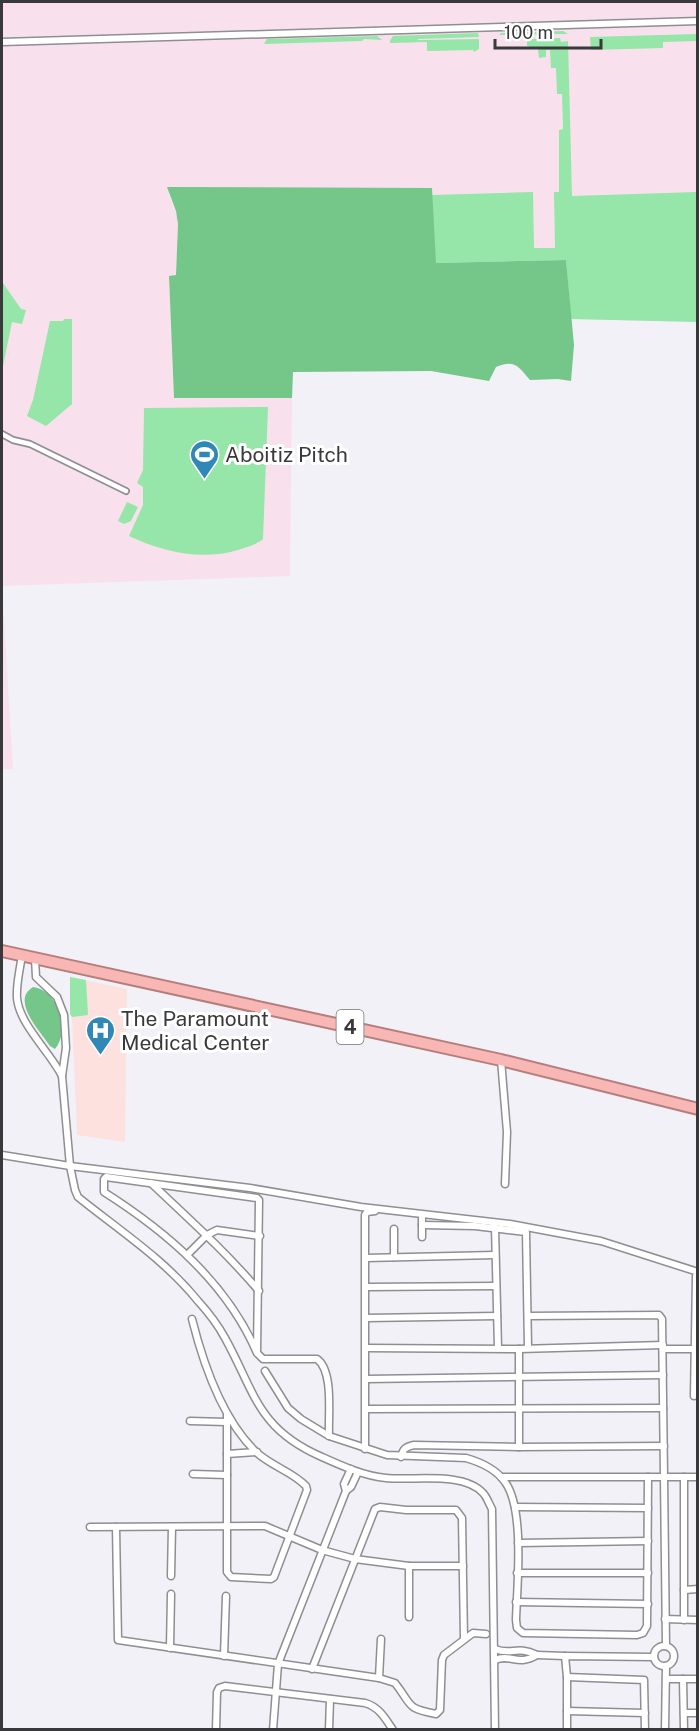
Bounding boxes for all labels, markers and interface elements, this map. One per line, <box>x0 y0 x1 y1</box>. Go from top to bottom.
scale bar <box>495 12 602 50</box>
text: 100 m <box>504 22 553 43</box>
sports icon: Aboitiz Pitch <box>188 438 220 480</box>
place label: Aboitiz Pitch <box>225 442 348 467</box>
place label: The Paramount Medical Center <box>121 1006 270 1055</box>
road number: 4 <box>336 1010 364 1044</box>
hospital icon: The Paramount Medical Center <box>84 1014 116 1056</box>

